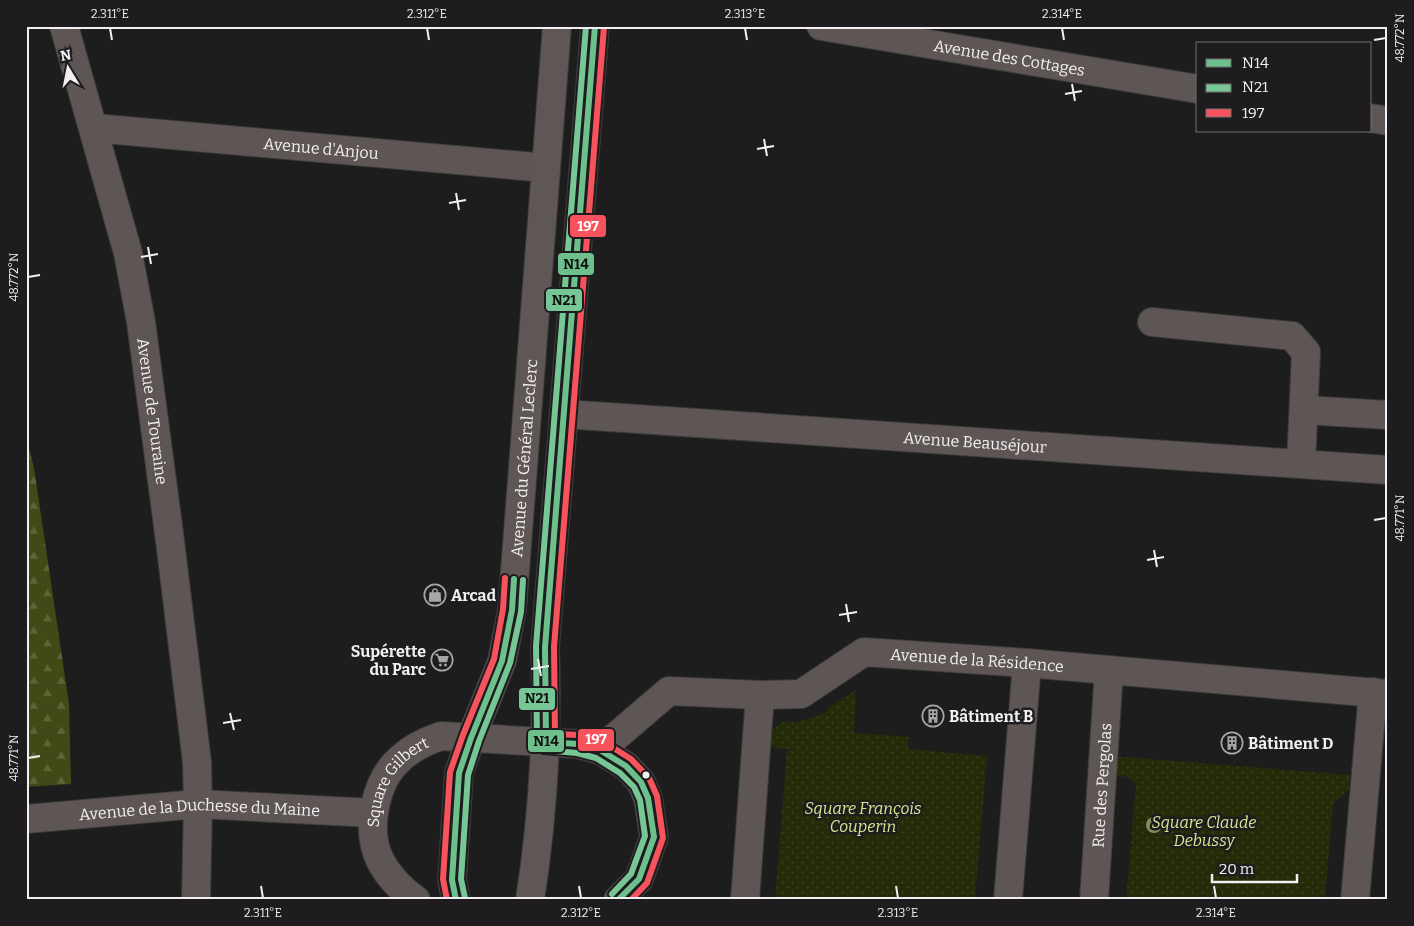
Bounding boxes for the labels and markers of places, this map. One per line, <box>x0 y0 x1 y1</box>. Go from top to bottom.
shop icon: Arcad <box>423 583 447 607</box>
place label: Arcad <box>451 586 496 605</box>
place label: Supérette du Parc <box>351 642 426 679</box>
supermarket icon: Supérette du Parc <box>430 648 454 672</box>
building icon: Bâtiment B <box>921 704 945 728</box>
place label: Bâtiment B <box>949 707 1033 726</box>
building icon: Bâtiment D <box>1220 731 1244 755</box>
place label: Bâtiment D <box>1248 734 1334 753</box>
unlabelled marker <box>641 770 651 780</box>

